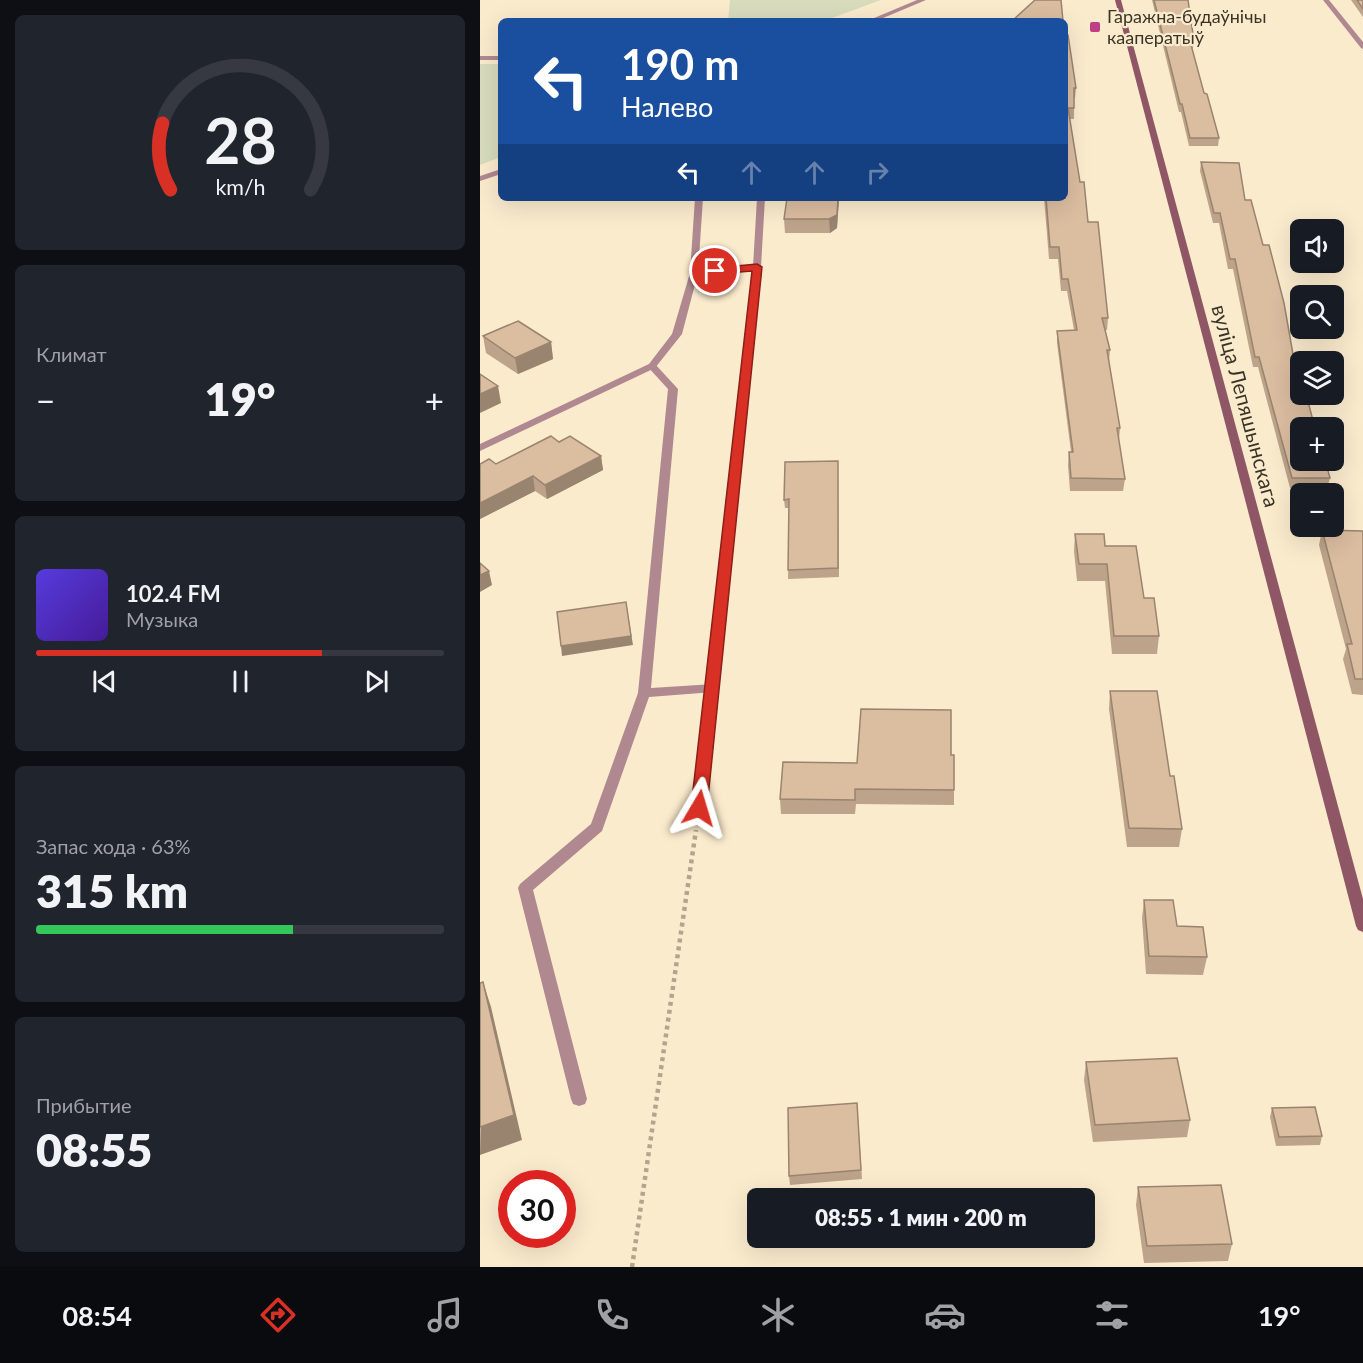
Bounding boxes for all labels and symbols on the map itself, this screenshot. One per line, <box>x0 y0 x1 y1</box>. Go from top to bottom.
place label: Гаражна-будаўнічы кааператыў <box>1107 5 1266 48</box>
marker: Гаражна-будаўнічы кааператыў <box>1088 20 1102 34</box>
pin <box>689 245 740 296</box>
street label: вуліца Лепяшынскага <box>1207 302 1286 510</box>
position arrow <box>667 776 731 840</box>
speed limit sign: 30 <box>498 1170 576 1248</box>

